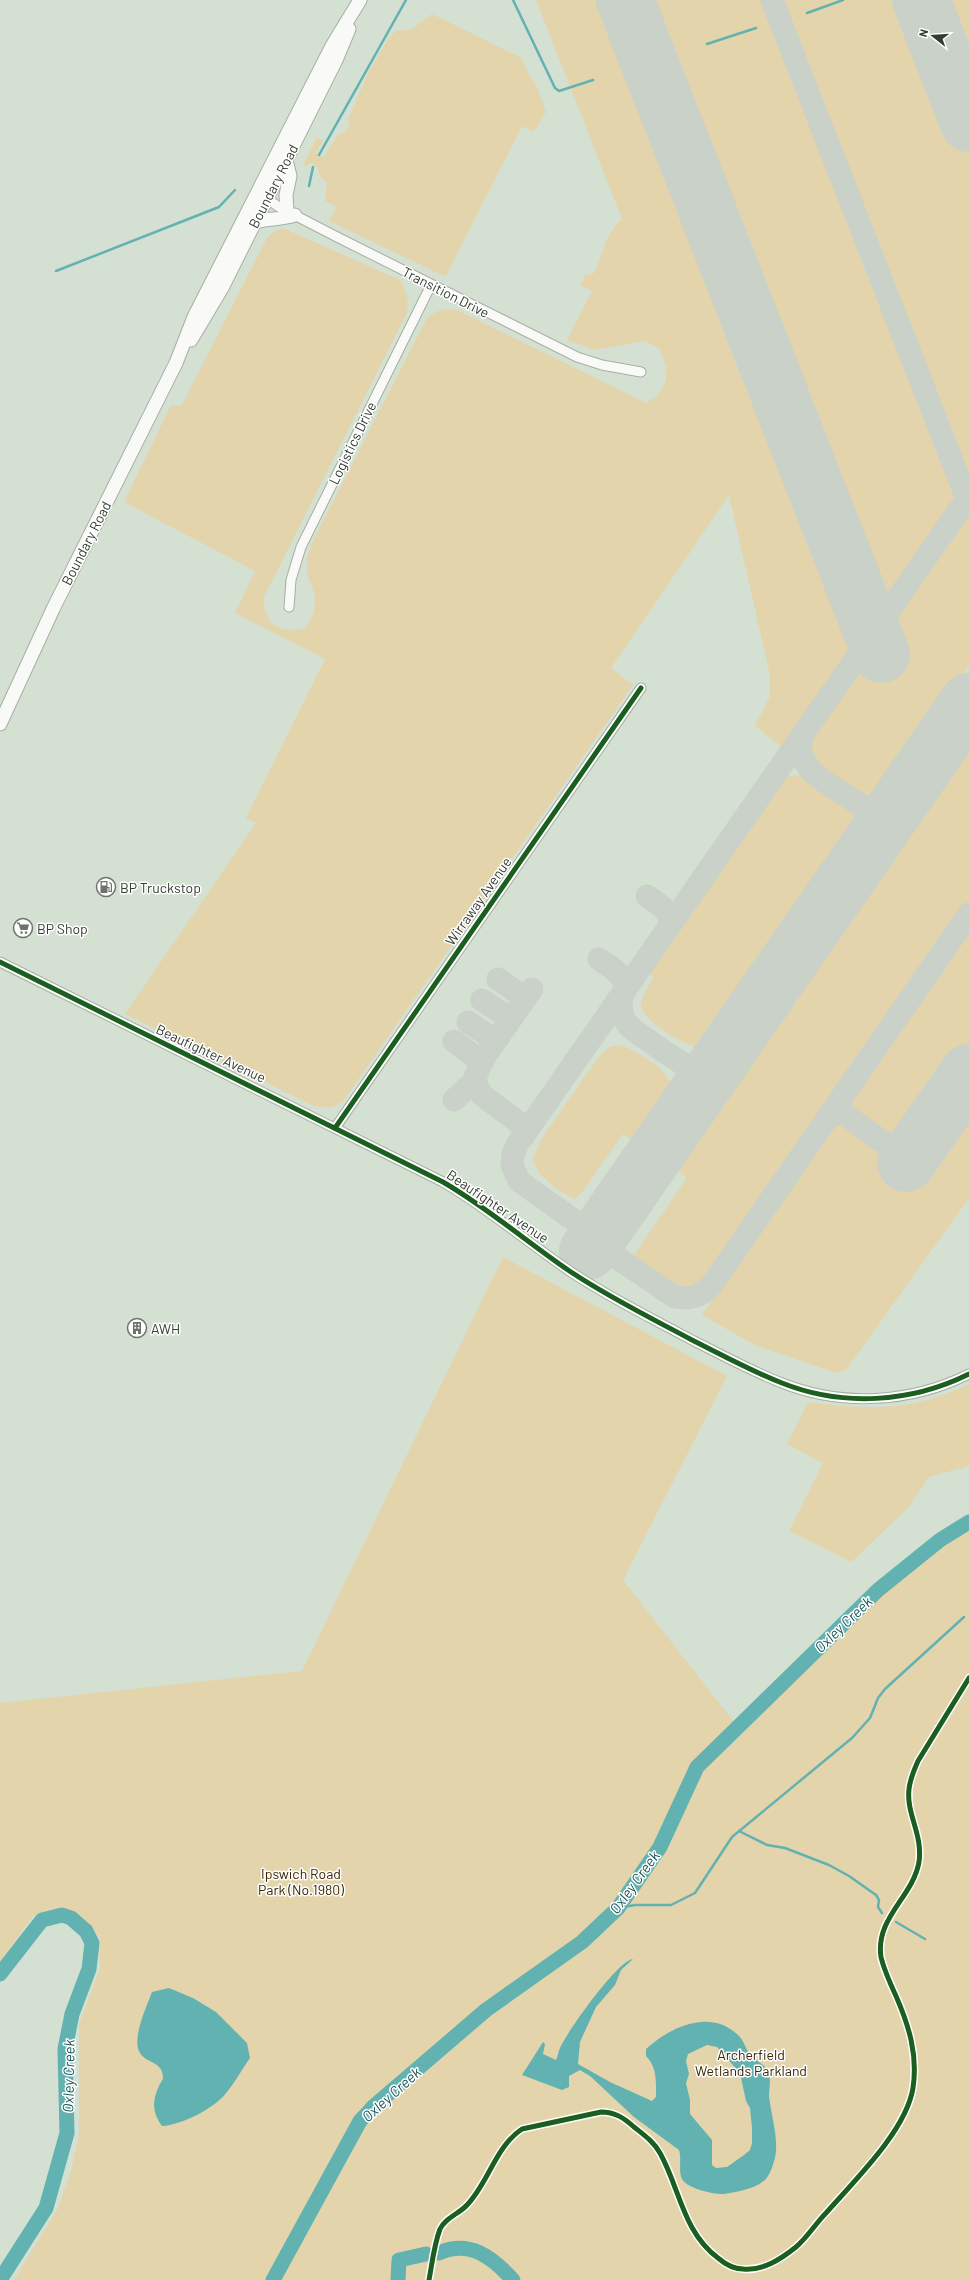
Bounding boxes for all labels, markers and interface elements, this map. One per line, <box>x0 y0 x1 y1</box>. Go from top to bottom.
north arrow <box>913 16 953 56</box>
text: N <box>916 28 930 38</box>
street label: Boundary Road <box>245 141 301 231</box>
street label: Transition Drive <box>400 263 492 321</box>
street label: Logistics Drive <box>325 399 379 487</box>
street label: Boundary Road <box>58 498 114 588</box>
street label: Wirraway Avenue <box>441 854 515 948</box>
fuel station icon: BP Truckstop <box>95 876 117 898</box>
place label: BP Truckstop <box>120 879 201 896</box>
supermarket icon: BP Shop <box>12 917 34 939</box>
place label: BP Shop <box>37 920 88 937</box>
street label: Beaufighter Avenue <box>153 1020 269 1086</box>
street label: Beaufighter Avenue <box>444 1166 552 1246</box>
building icon: AWH <box>126 1317 148 1339</box>
place label: AWH <box>151 1320 180 1337</box>
water label: Oxley Creek <box>810 1592 876 1656</box>
water label: Oxley Creek <box>605 1846 663 1917</box>
park label: Ipswich Road Park (No.1980) <box>258 1865 344 1898</box>
water label: Oxley Creek <box>58 2038 78 2113</box>
park label: Archerfield Wetlands Parkland <box>695 2046 807 2079</box>
water label: Oxley Creek <box>358 2062 425 2125</box>

